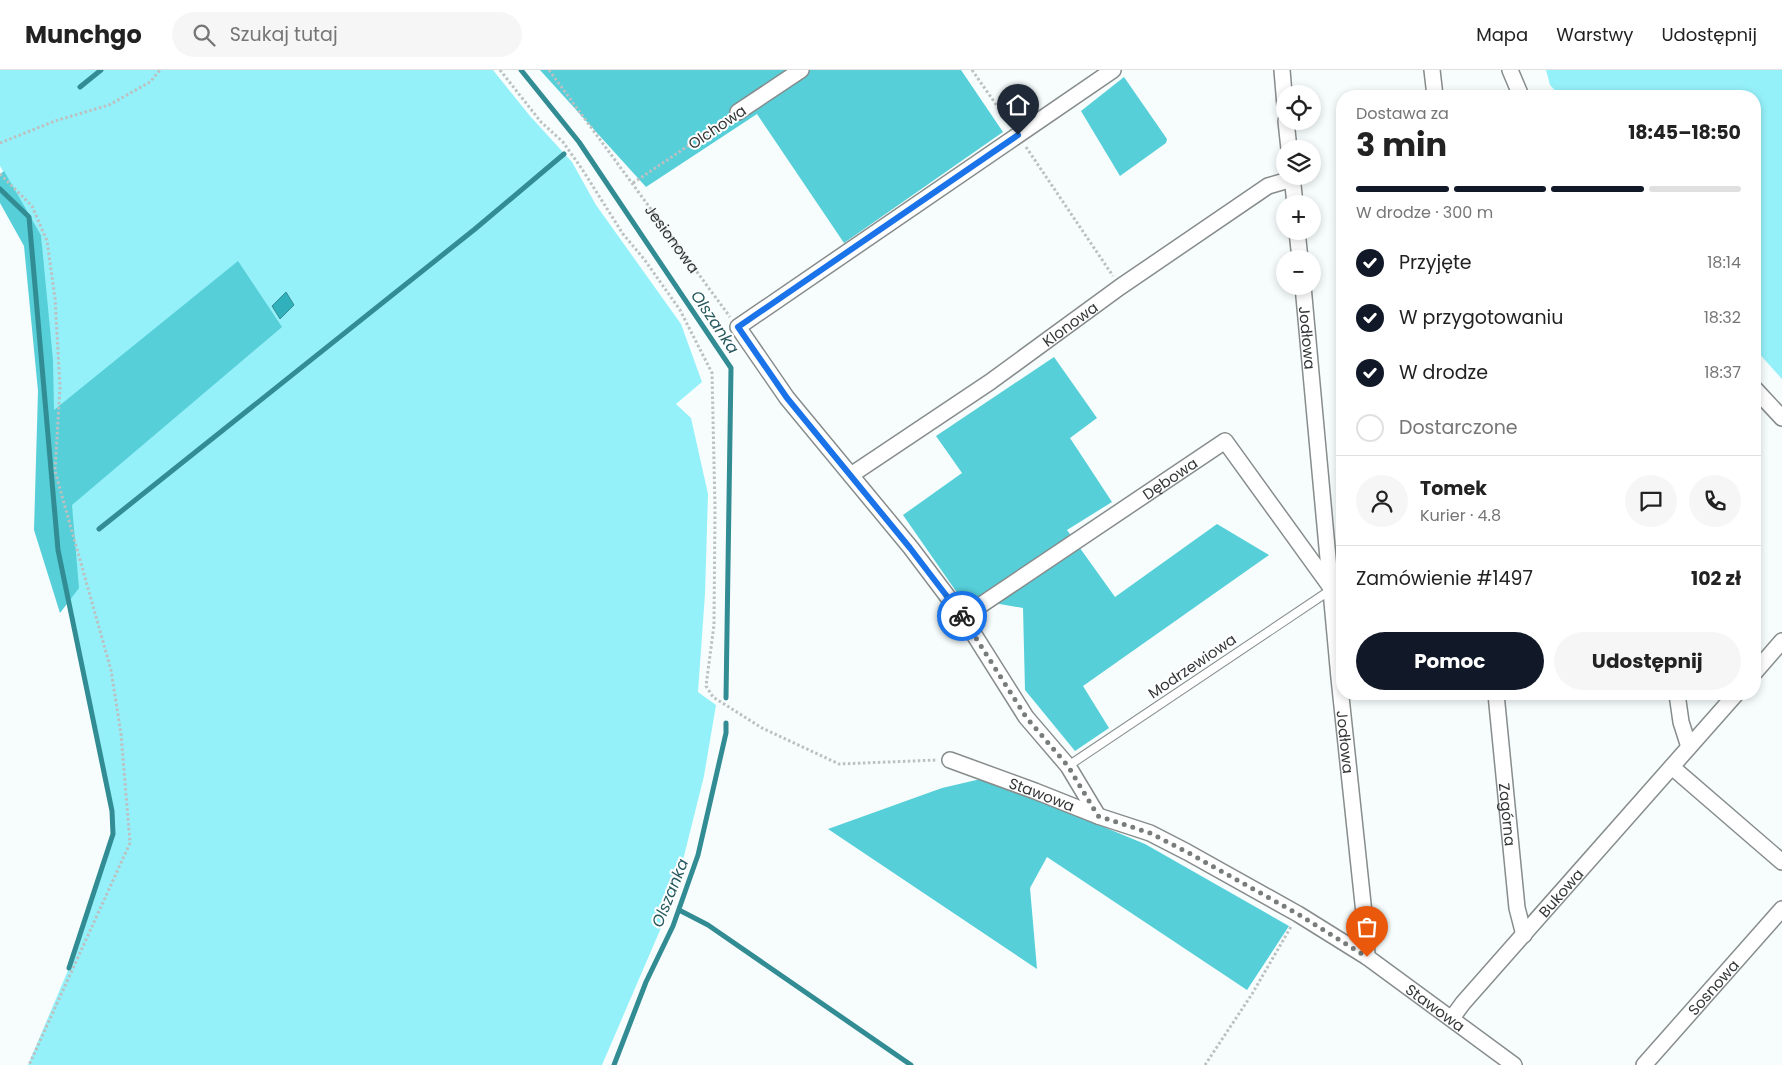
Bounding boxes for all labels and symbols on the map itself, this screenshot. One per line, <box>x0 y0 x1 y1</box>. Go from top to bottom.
pin <box>997 84 1039 135</box>
street label: Olchowa <box>684 100 750 154</box>
street label: Jesionowa <box>640 200 705 277</box>
water label: Olszanka <box>685 286 745 359</box>
street label: Klonowa <box>1038 296 1102 351</box>
street label: Jodłowa <box>1294 305 1321 370</box>
street label: Dębowa <box>1138 452 1201 504</box>
courier <box>937 591 987 641</box>
street label: Modrzewiowa <box>1144 629 1240 703</box>
street label: Jodłowa <box>1332 709 1360 775</box>
street label: Stawowa <box>1006 772 1078 816</box>
street label: Zagórna <box>1494 782 1521 847</box>
water label: Olszanka <box>646 855 694 931</box>
street label: Bukowa <box>1533 864 1588 921</box>
pin <box>1346 906 1388 957</box>
street label: Sosnowa <box>1683 955 1743 1020</box>
street label: Stawowa <box>1402 978 1469 1036</box>

